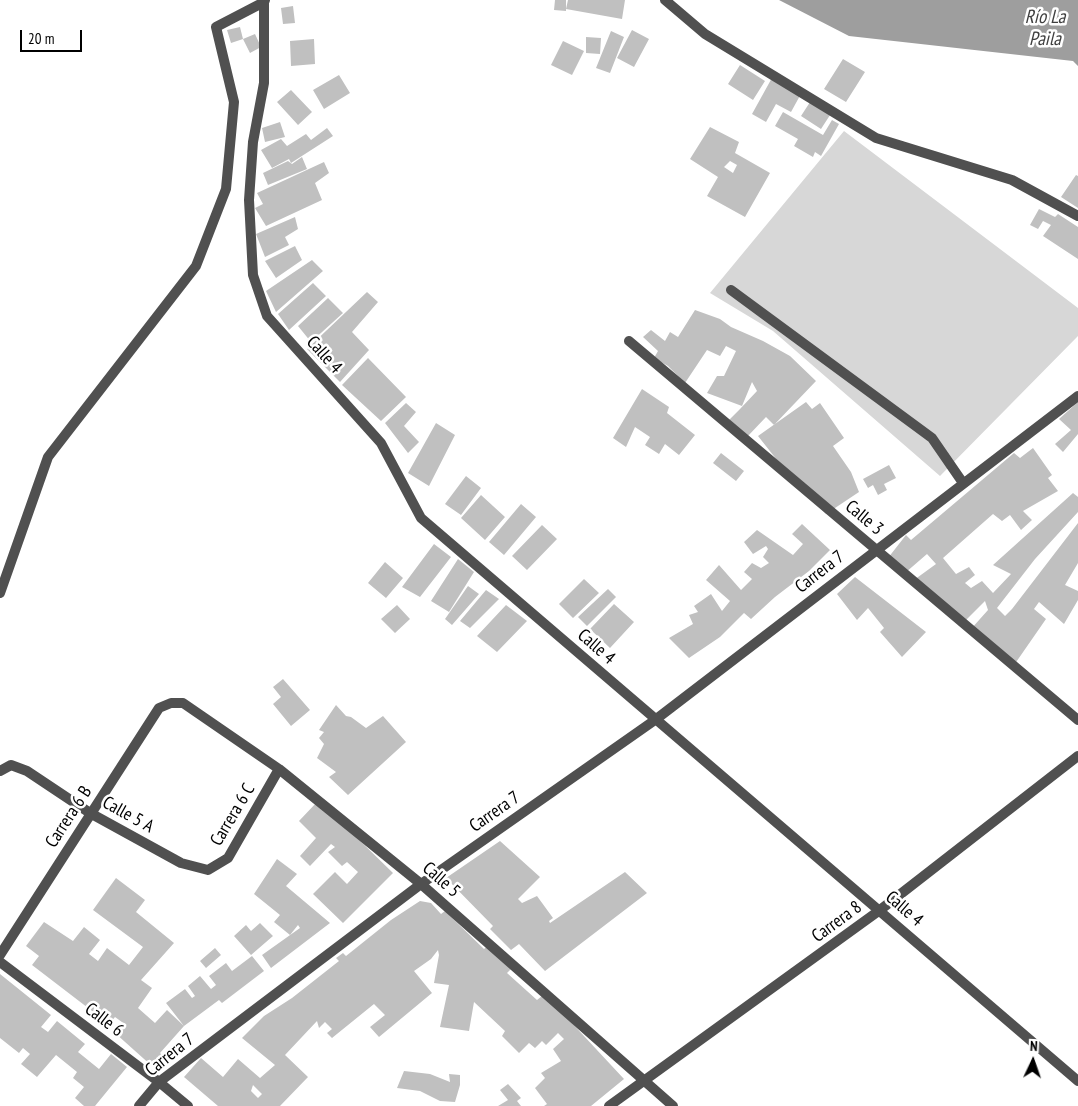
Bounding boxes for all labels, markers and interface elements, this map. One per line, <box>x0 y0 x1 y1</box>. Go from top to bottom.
water label: Río La Paila <box>1025 7 1065 51</box>
scale bar <box>22 20 85 52</box>
text: 20 m <box>28 29 54 48</box>
street label: Calle 4 <box>302 332 346 378</box>
street label: Calle 3 <box>841 496 887 540</box>
street label: Carrera 7 <box>791 546 849 598</box>
street label: Calle 4 <box>573 625 619 669</box>
street label: Carrera 6 C <box>206 780 260 850</box>
street label: Carrera 6 B <box>41 782 97 852</box>
street label: Carrera 7 <box>466 787 524 837</box>
street label: Calle 5 A <box>99 792 157 838</box>
street label: Calle 5 <box>418 858 464 902</box>
street label: Calle 4 <box>881 887 927 931</box>
street label: Carrera 8 <box>808 897 866 947</box>
street label: Calle 6 <box>80 998 128 1042</box>
street label: Carrera 7 <box>141 1029 199 1081</box>
north arrow <box>1008 1036 1058 1086</box>
text: N <box>1030 1037 1038 1055</box>

